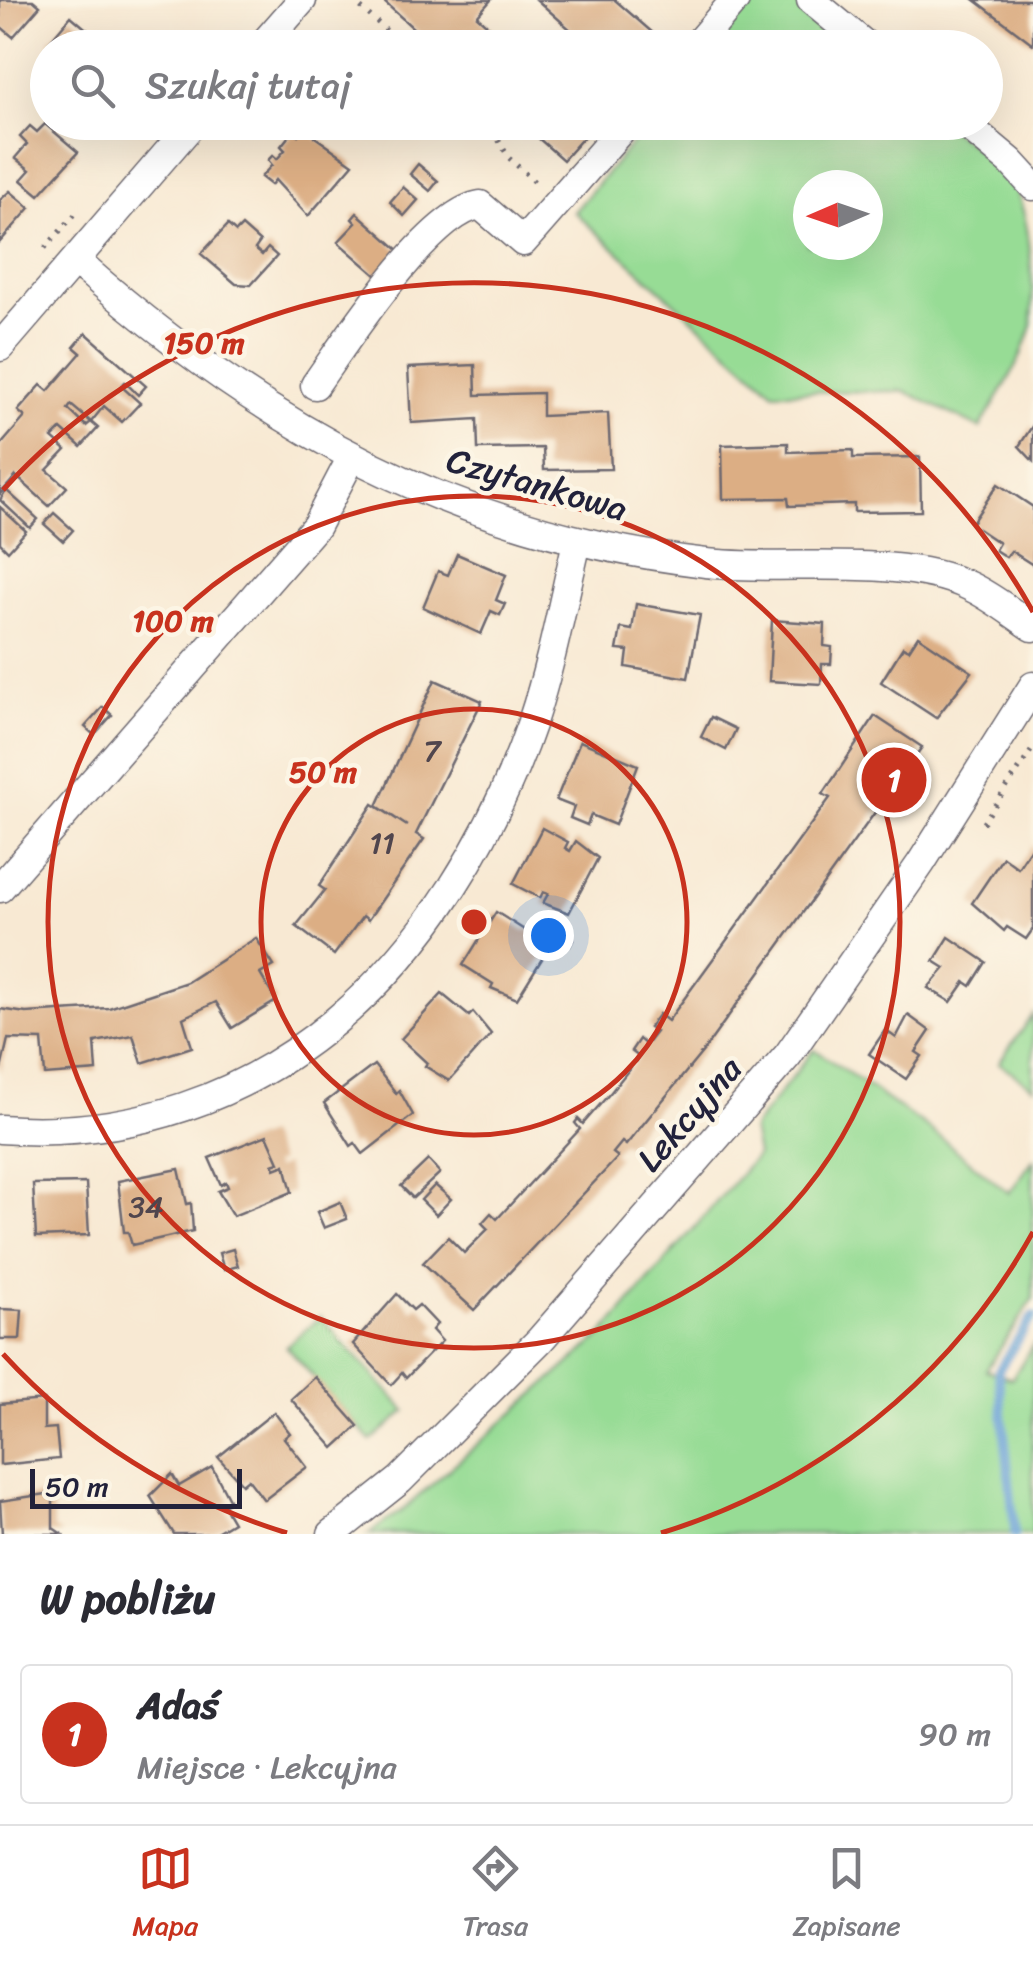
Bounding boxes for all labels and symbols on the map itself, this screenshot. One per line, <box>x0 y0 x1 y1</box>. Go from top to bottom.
north arrow <box>793 170 883 260</box>
text: 150 m <box>164 316 245 370</box>
street label: Czytankowa <box>439 429 635 539</box>
text: 100 m <box>132 594 214 648</box>
house number: 7 <box>423 724 442 778</box>
pin: 1 <box>862 742 926 818</box>
text: 50 m <box>289 745 357 799</box>
house number: 11 <box>369 816 395 870</box>
centre of rings <box>456 904 492 940</box>
your location <box>523 910 574 961</box>
street label: Lekcyjna <box>620 1041 758 1187</box>
house number: 34 <box>128 1180 164 1234</box>
scale bar <box>30 1464 242 1508</box>

